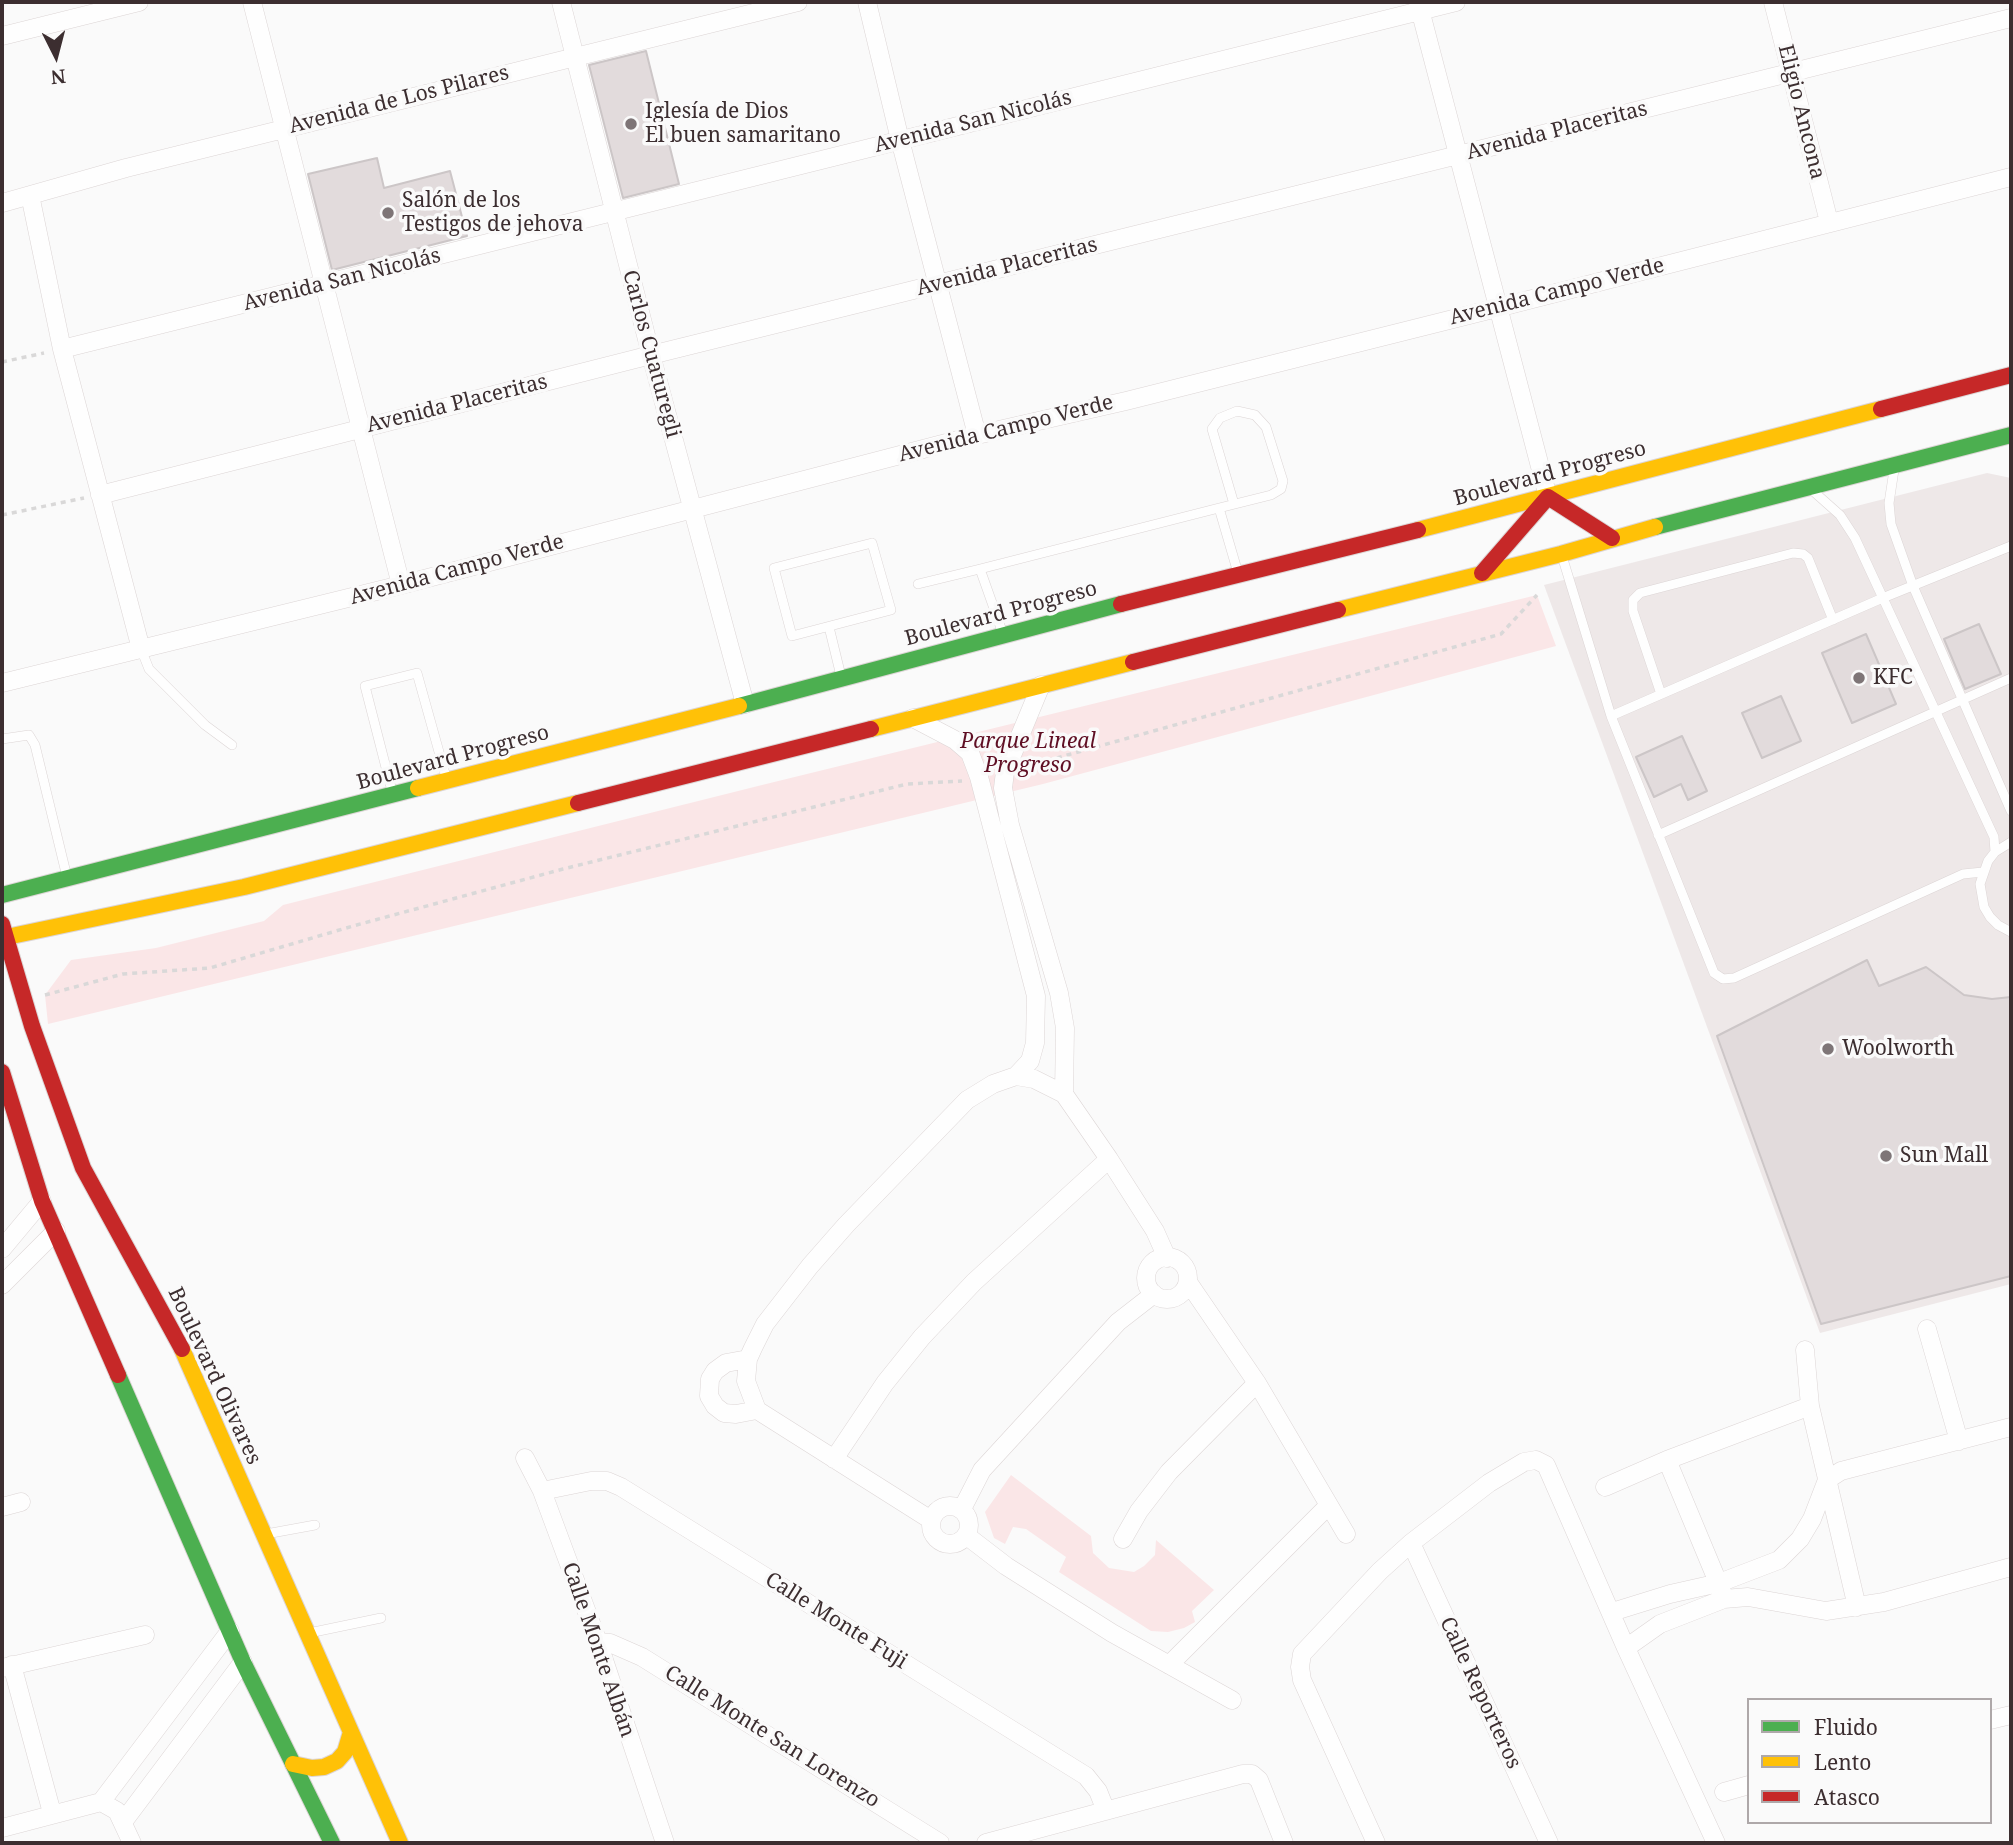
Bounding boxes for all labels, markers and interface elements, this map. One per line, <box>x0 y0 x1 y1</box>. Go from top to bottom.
north arrow <box>21 21 91 91</box>
street label: Eligio Ancona <box>1772 42 1830 182</box>
street label: Avenida de Los Pilares <box>287 61 511 139</box>
text: N <box>49 63 67 91</box>
street label: Avenida San Nicolás <box>872 85 1074 159</box>
street label: Avenida Placeritas <box>1464 96 1650 166</box>
place label: Iglesía de Dios El buen samaritano <box>645 99 841 149</box>
marker: Iglesía de Dios El buen samaritano <box>623 116 639 132</box>
place label: Salón de los Testigos de jehova <box>402 188 584 238</box>
marker: Salón de los Testigos de jehova <box>380 205 396 221</box>
street label: Avenida Placeritas <box>914 232 1100 302</box>
street label: Avenida San Nicolás <box>241 243 443 317</box>
street label: Avenida Campo Verde <box>1447 253 1667 331</box>
street label: Carlos Cuaturegli <box>616 267 686 441</box>
street label: Avenida Placeritas <box>364 369 550 439</box>
street label: Avenida Campo Verde <box>896 390 1116 468</box>
street label: Boulevard Progreso <box>1451 436 1649 512</box>
street label: Avenida Campo Verde <box>347 529 567 611</box>
street label: Boulevard Progreso <box>902 576 1100 652</box>
place label: KFC <box>1873 665 1913 691</box>
marker: KFC <box>1851 670 1867 686</box>
street label: Boulevard Progreso <box>354 720 552 796</box>
park label: Parque Lineal Progreso <box>960 729 1096 779</box>
place label: Woolworth <box>1842 1036 1954 1062</box>
marker: Woolworth <box>1820 1041 1836 1057</box>
place label: Sun Mall <box>1900 1143 1988 1169</box>
marker: Sun Mall <box>1878 1148 1894 1164</box>
street label: Boulevard Olivares <box>162 1283 266 1469</box>
street label: Calle Monte Albán <box>556 1559 640 1741</box>
street label: Calle Monte Fuji <box>760 1567 912 1675</box>
street label: Calle Reporteros <box>1434 1613 1526 1773</box>
street label: Calle Monte San Lorenzo <box>660 1660 884 1814</box>
legend <box>1747 1698 1992 1824</box>
text: Fluido <box>1814 1713 1878 1741</box>
text: Lento <box>1814 1748 1871 1776</box>
text: Atasco <box>1814 1783 1880 1811</box>

